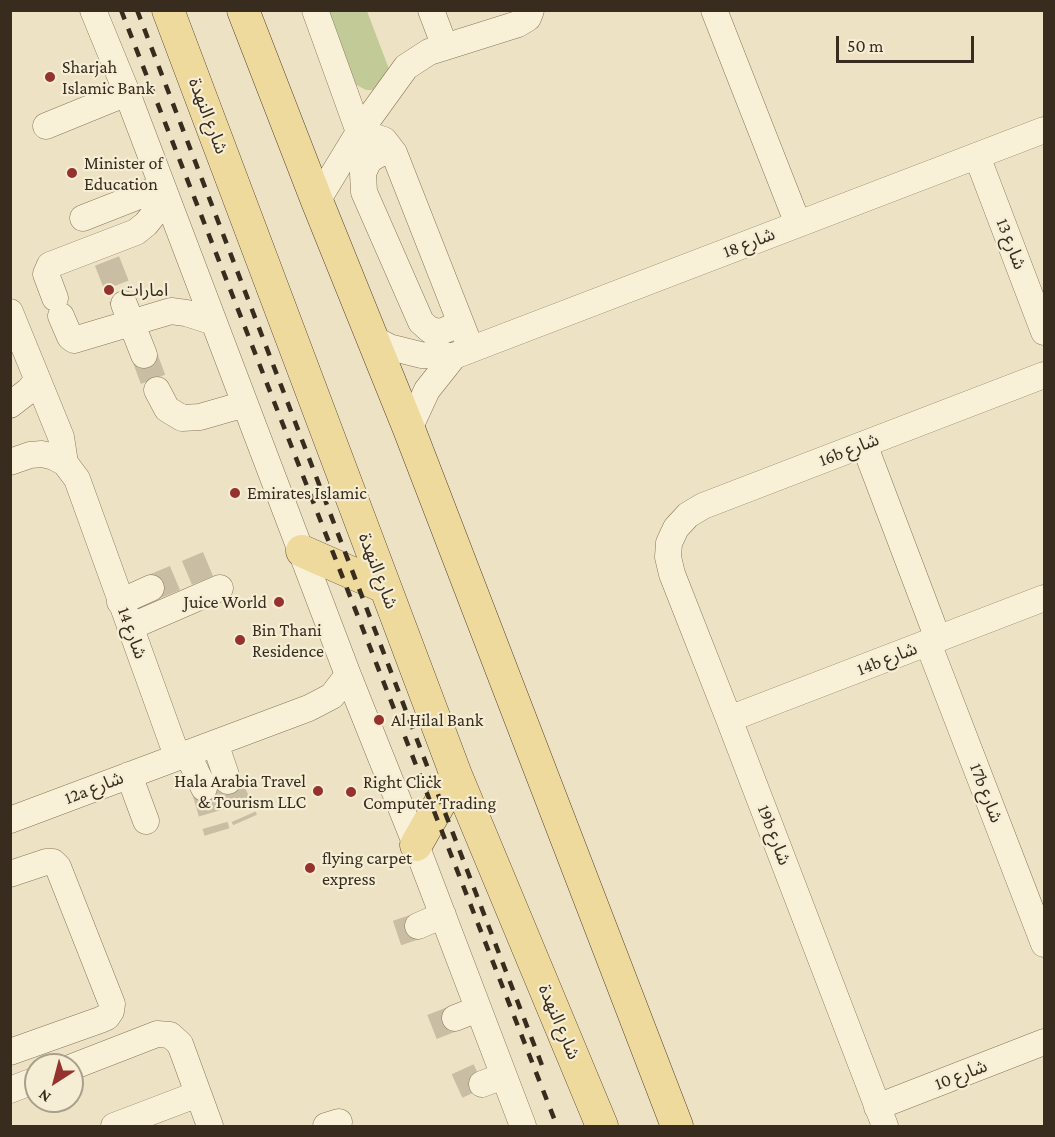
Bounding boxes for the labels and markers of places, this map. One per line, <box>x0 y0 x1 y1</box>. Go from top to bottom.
place label: Sharjah Islamic Bank <box>62 56 154 98</box>
marker: Sharjah Islamic Bank <box>43 70 57 84</box>
place label: Minister of Education <box>84 152 163 195</box>
marker: Minister of Education <box>65 166 79 180</box>
place label: امارات <box>121 279 168 301</box>
marker: امارات <box>102 283 116 297</box>
place label: Emirates Islamic <box>247 482 367 504</box>
marker: Emirates Islamic <box>228 486 242 500</box>
place label: Juice World <box>183 591 267 613</box>
marker: Juice World <box>272 595 286 609</box>
place label: Bin Thani Residence <box>252 619 324 662</box>
marker: Bin Thani Residence <box>233 633 247 647</box>
place label: Al Hilal Bank <box>391 709 483 731</box>
marker: Al Hilal Bank <box>372 713 386 727</box>
place label: Hala Arabia Travel & Tourism LLC <box>174 770 306 812</box>
place label: Right Click Computer Trading <box>363 771 496 814</box>
marker: Hala Arabia Travel & Tourism LLC <box>311 784 325 798</box>
marker: Right Click Computer Trading <box>344 785 358 799</box>
place label: flying carpet express <box>322 847 412 890</box>
marker: flying carpet express <box>303 861 317 875</box>

